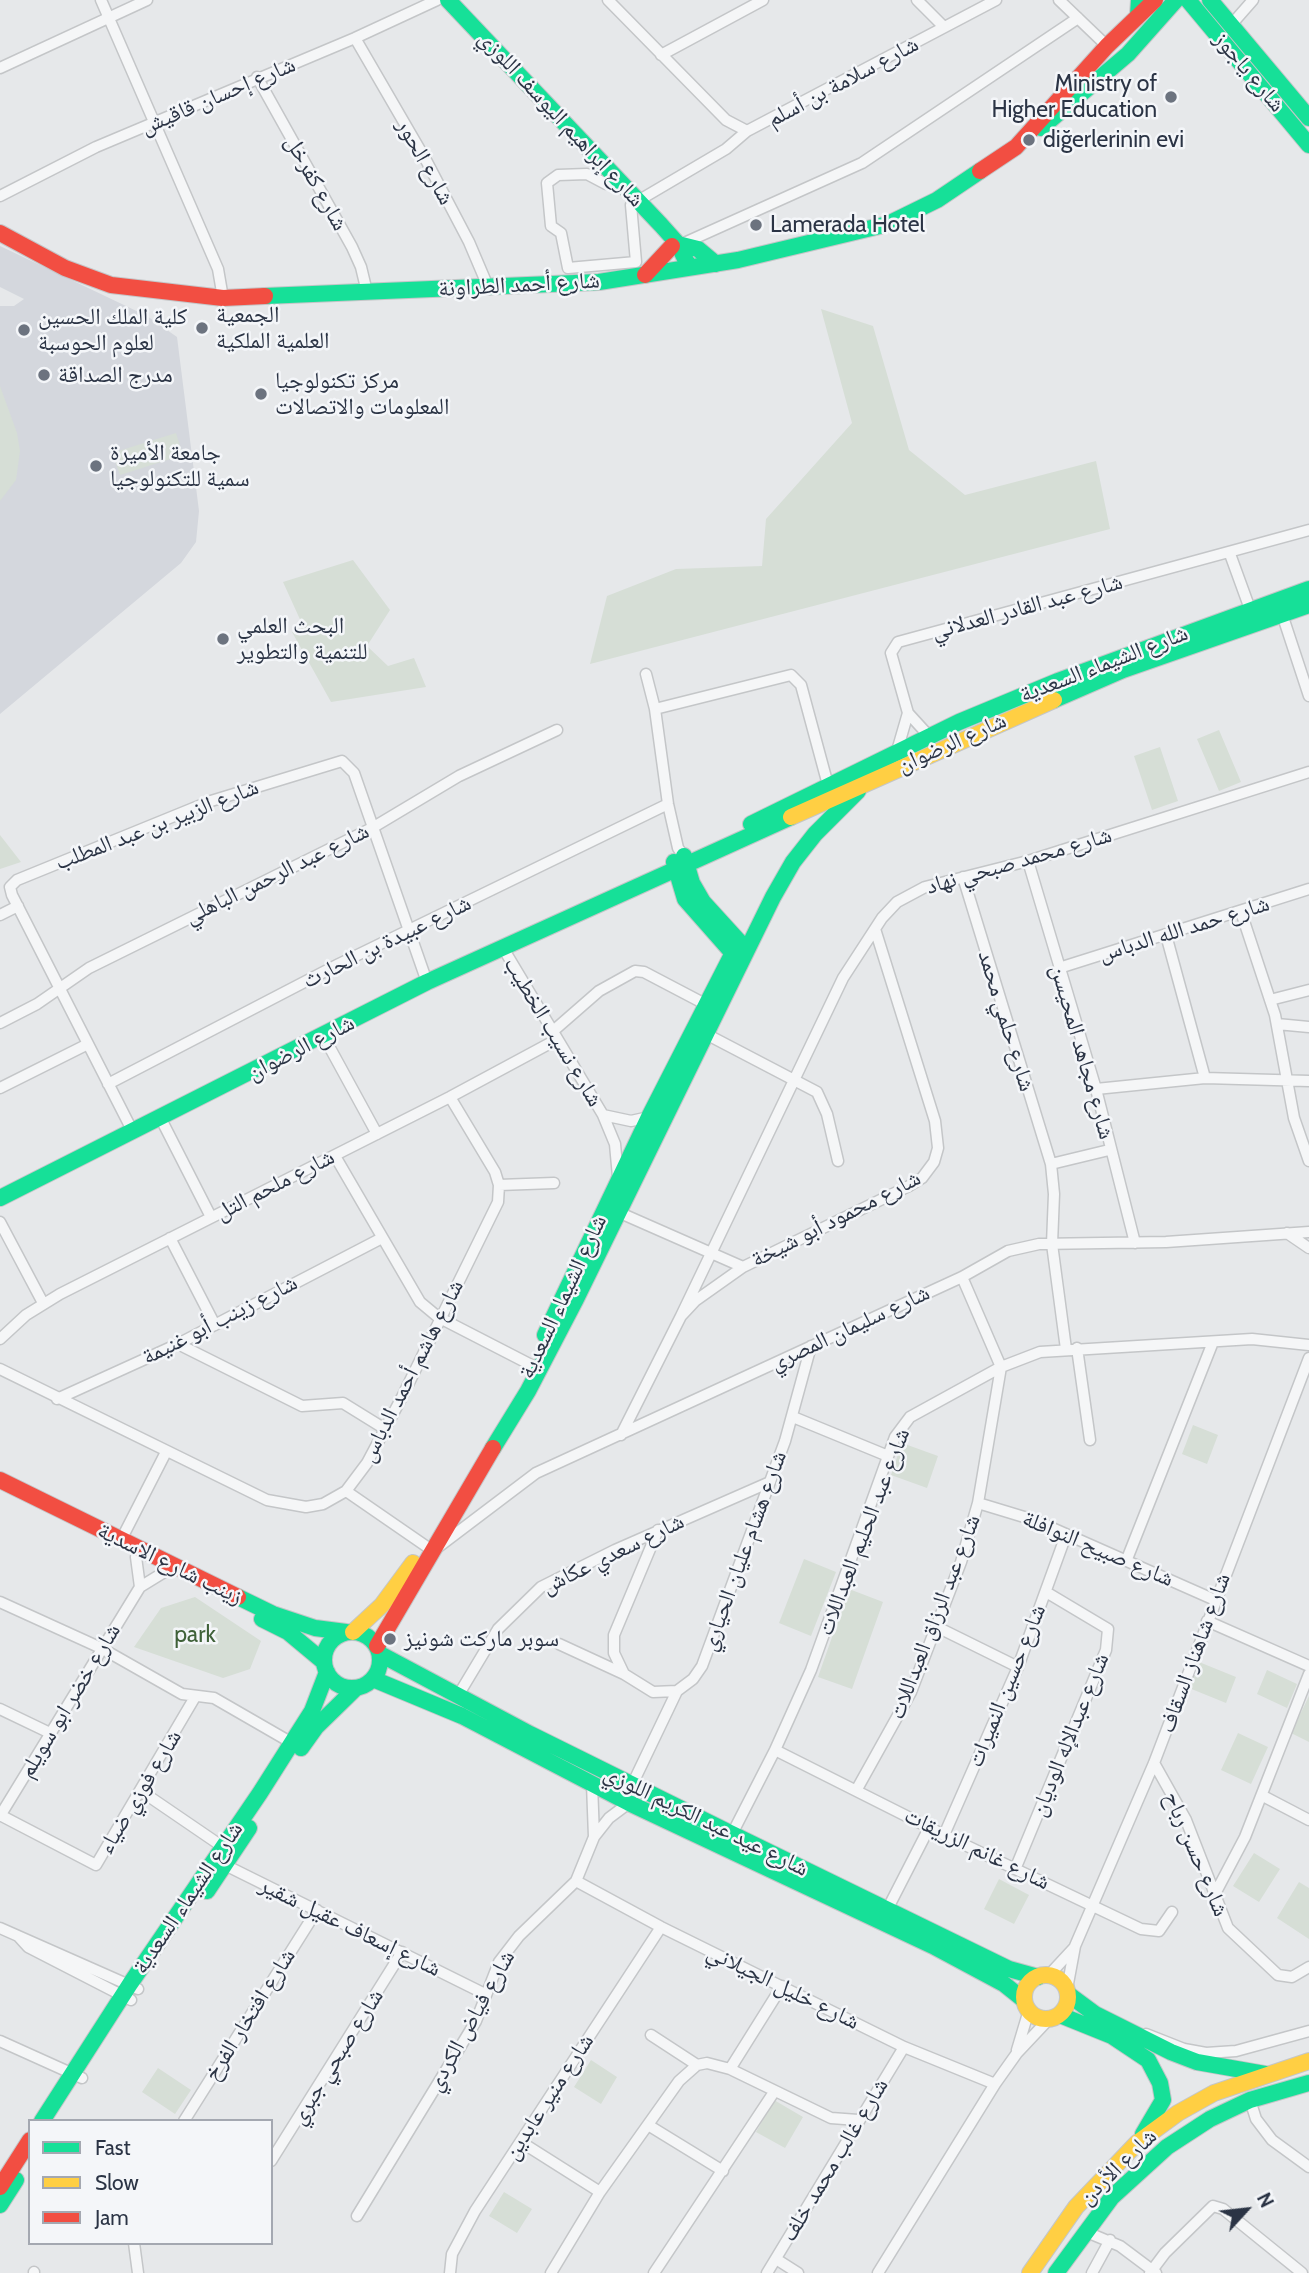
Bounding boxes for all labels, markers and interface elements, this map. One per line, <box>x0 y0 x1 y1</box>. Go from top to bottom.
street label: شارع إبراهيم اليوسف اللوزي <box>472 25 650 213</box>
street label: شارع ياجوز <box>1207 26 1291 118</box>
street label: شارع سلامة بن أسلم <box>763 31 923 133</box>
street label: شارع إحسان قاقيش <box>136 51 300 141</box>
place label: Ministry of Higher Education <box>991 70 1157 124</box>
marker: Ministry of Higher Education <box>1163 89 1179 105</box>
street label: شارع الحور <box>390 114 460 210</box>
place label: diğerlerinin evi <box>1043 126 1184 154</box>
street label: شارع كفرخل <box>279 130 353 236</box>
marker: diğerlerinin evi <box>1021 132 1037 148</box>
place label: Lamerada Hotel <box>770 211 925 239</box>
marker: Lamerada Hotel <box>748 217 764 233</box>
street label: شارع أحمد الطراونة <box>438 267 600 303</box>
place label: الجمعية العلمية الملكية <box>216 301 330 355</box>
place label: كلية الملك الحسين لعلوم الحوسبة <box>38 303 187 357</box>
marker: الجمعية العلمية الملكية <box>194 320 210 336</box>
marker: كلية الملك الحسين لعلوم الحوسبة <box>16 322 32 338</box>
place label: مدرج الصداقة <box>58 361 173 389</box>
marker: مدرج الصداقة <box>36 367 52 383</box>
place label: مركز تكنولوجيا المعلومات والاتصالات <box>275 367 449 421</box>
marker: مركز تكنولوجيا المعلومات والاتصالات <box>253 386 269 402</box>
place label: جامعة الأميرة سمية للتكنولوجيا <box>110 439 250 493</box>
marker: جامعة الأميرة سمية للتكنولوجيا <box>88 458 104 474</box>
street label: شارع عبد القادر العدلاني <box>928 568 1126 646</box>
place label: البحث العلمي للتنمية والتطوير <box>237 612 368 666</box>
street label: شارع الشيماء السعدية <box>1016 619 1192 709</box>
marker: البحث العلمي للتنمية والتطوير <box>215 631 231 647</box>
street label: شارع الرضوان <box>893 707 1011 779</box>
street label: شارع الزبير بن عبد المطلب <box>51 773 263 877</box>
street label: شارع عبد الرحمن الباهلي <box>180 817 374 931</box>
street label: شارع محمد صبحي نهاد <box>923 821 1115 901</box>
street label: شارع عبيدة بن الحارث <box>298 889 476 995</box>
street label: شارع حمد الله الدباس <box>1095 890 1273 968</box>
street label: شارع حلمي محمد <box>971 947 1041 1095</box>
street label: شارع نسيب الخطيب <box>497 952 609 1112</box>
street label: شارع مجاهد المحيسن <box>1044 961 1120 1143</box>
street label: شارع الرضوان <box>243 1009 359 1087</box>
street label: شارع ملحم التل <box>211 1143 339 1227</box>
street label: شارع محمود أبو شيخة <box>747 1164 925 1274</box>
street label: شارع الشيماء السعدية <box>513 1211 613 1383</box>
street label: شارع زينب أبو غنيمة <box>138 1269 302 1371</box>
street label: شارع هاشم أحمد الدباس <box>354 1275 470 1467</box>
street label: شارع سليمان المصري <box>766 1279 934 1377</box>
street label: شارع عبد الحليم العبداللات <box>812 1424 916 1640</box>
street label: شارع هشام عليان الحياري <box>695 1447 793 1655</box>
street label: شارع صبيح النوافلة <box>1018 1505 1178 1593</box>
street label: شارع سعدي عكاش <box>537 1508 689 1600</box>
street label: شارع عبد الرزاق العبداللات <box>883 1511 987 1723</box>
street label: زينب شارع الاسدية <box>93 1517 247 1611</box>
street label: شارع شاهناز السقاف <box>1153 1569 1237 1737</box>
street label: شارع حسين النميرات <box>962 1601 1052 1771</box>
street label: شارع خضر ابو سويلم <box>13 1619 127 1783</box>
park label: park <box>174 1621 216 1649</box>
place label: سوبر ماركت شونيز <box>404 1625 559 1653</box>
marker: سوبر ماركت شونيز <box>382 1631 398 1647</box>
street label: شارع عبدالإله الوديان <box>1025 1649 1115 1821</box>
street label: شارع فوزي ضياء <box>92 1725 188 1859</box>
street label: شارع عيد عبد الكريم اللوزي <box>599 1759 813 1883</box>
street label: شارع حسن رباح <box>1157 1787 1235 1921</box>
street label: شارع غانم الزريقات <box>900 1802 1054 1896</box>
street label: شارع الشيماء السعدية <box>127 1817 249 1979</box>
street label: شارع إسعاف عقيل شقير <box>255 1871 445 1983</box>
street label: شارع خليل الجيلاني <box>702 1938 864 2036</box>
street label: شارع افتخار الفرخ <box>198 1944 302 2086</box>
street label: شارع فياض الكردي <box>421 1946 521 2096</box>
street label: شارع صبحي جبري <box>284 1984 390 2130</box>
street label: شارع منير عابدين <box>498 2029 600 2165</box>
street label: شارع غالب محمد خلف <box>775 2073 895 2247</box>
legend <box>28 2119 273 2245</box>
street label: شارع الأردن <box>1073 2123 1163 2211</box>
text: Fast <box>95 2135 131 2160</box>
text: Slow <box>95 2170 139 2195</box>
north arrow <box>1211 2175 1281 2245</box>
text: N <box>1252 2189 1278 2211</box>
text: Jam <box>95 2205 129 2230</box>

